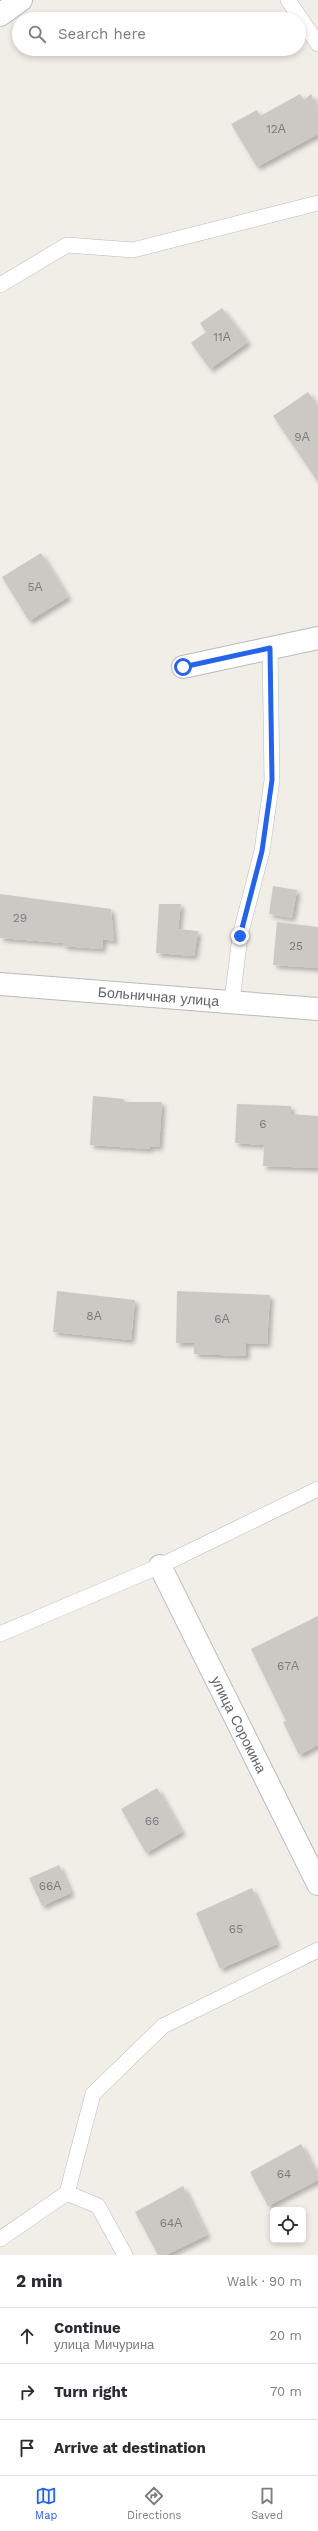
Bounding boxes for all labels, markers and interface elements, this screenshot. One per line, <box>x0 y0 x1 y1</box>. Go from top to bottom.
search box <box>12 12 306 56</box>
icon: search <box>26 23 48 45</box>
text: Search here <box>58 25 146 43</box>
house number: 12А <box>266 122 286 136</box>
house number: 11А <box>213 330 231 344</box>
house number: 9А <box>294 430 310 444</box>
house number: 5А <box>28 580 43 594</box>
route start <box>174 658 192 676</box>
house number: 29 <box>13 911 27 925</box>
route end <box>231 927 249 945</box>
house number: 25 <box>289 939 303 953</box>
street label: Больничная улица <box>97 984 220 1009</box>
house number: 6 <box>259 1117 267 1131</box>
house number: 8А <box>86 1309 102 1323</box>
house number: 6А <box>214 1312 230 1326</box>
house number: 67А <box>277 1659 299 1673</box>
street label: улица Сорокина <box>208 1673 270 1776</box>
house number: 66 <box>145 1814 159 1828</box>
house number: 66А <box>39 1879 61 1893</box>
house number: 65 <box>229 1922 243 1936</box>
house number: 64 <box>277 2167 291 2181</box>
map controls <box>270 2207 306 2243</box>
button: locate <box>270 2207 306 2243</box>
house number: 64А <box>160 2216 182 2230</box>
text: 2 min <box>16 2271 62 2291</box>
text: Walk · 90 m <box>227 2274 302 2289</box>
text: Continue <box>54 2319 121 2337</box>
icon: ahead <box>16 2325 38 2347</box>
text: 20 m <box>270 2328 302 2343</box>
text: улица Мичурина <box>54 2337 154 2352</box>
icon: right <box>16 2381 38 2403</box>
text: Turn right <box>54 2383 127 2401</box>
text: 70 m <box>270 2384 302 2399</box>
icon: arrive <box>16 2437 38 2459</box>
text: Arrive at destination <box>54 2439 206 2457</box>
tab: Map <box>35 2485 57 2522</box>
tab: Directions <box>127 2485 181 2522</box>
tab: Saved <box>251 2485 283 2522</box>

